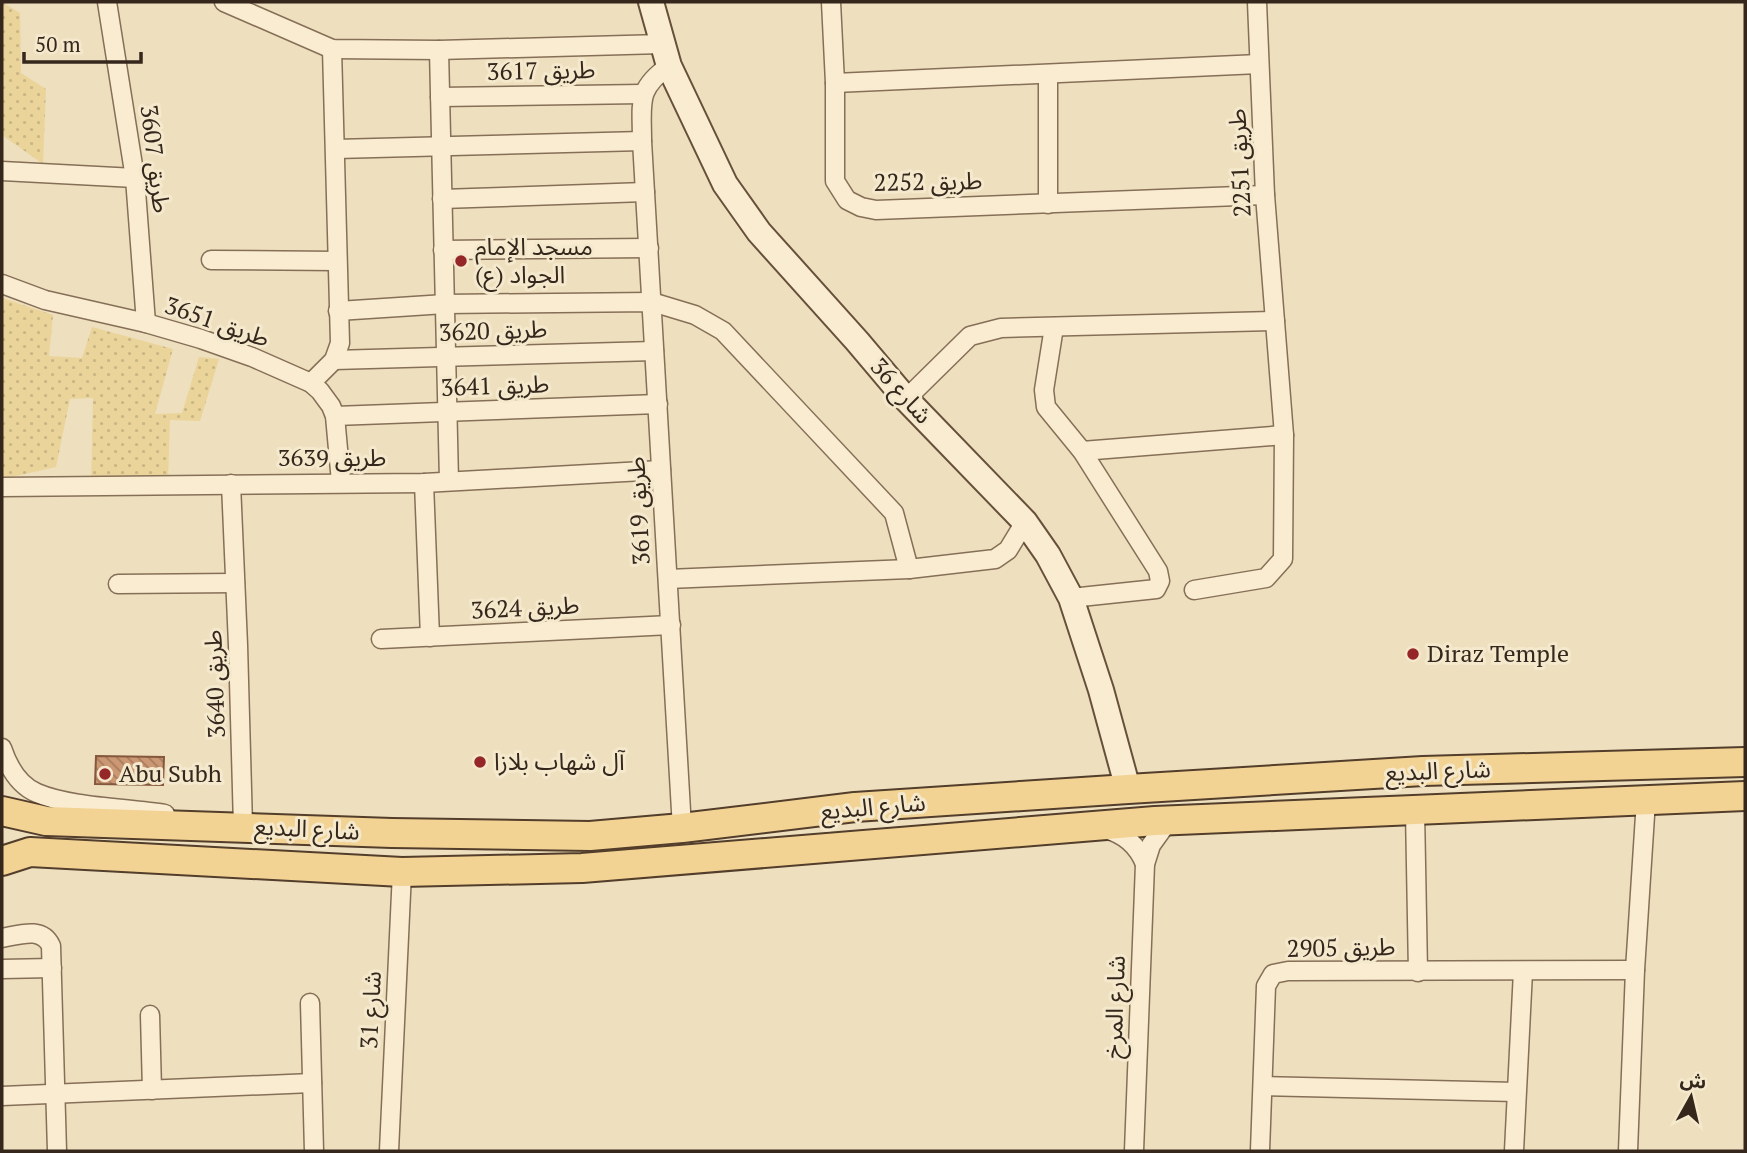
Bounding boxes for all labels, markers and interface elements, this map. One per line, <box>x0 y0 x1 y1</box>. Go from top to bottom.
scale bar <box>24 21 142 65</box>
text: 50 m <box>35 30 81 58</box>
street label: طريق 3617 <box>486 53 596 87</box>
street label: طريق 3607 <box>133 103 178 215</box>
street label: طريق 2251 <box>1220 108 1258 218</box>
street label: طريق 2252 <box>873 164 983 198</box>
place label: مسجد الإمام الجواد (ع) <box>475 230 593 292</box>
marker: مسجد الإمام الجواد (ع) <box>453 253 469 269</box>
street label: طريق 3651 <box>161 288 274 354</box>
street label: طريق 3620 <box>438 312 548 348</box>
street label: شارع 36 <box>862 351 940 431</box>
street label: طريق 3641 <box>440 367 550 403</box>
street label: طريق 3639 <box>278 441 386 473</box>
street label: طريق 3619 <box>619 456 657 566</box>
street label: طريق 3624 <box>470 588 580 626</box>
street label: طريق 3640 <box>196 629 232 739</box>
place label: Diraz Temple <box>1427 637 1569 669</box>
marker: Diraz Temple <box>1405 646 1421 662</box>
place label: آل شهاب بلازا <box>494 745 626 777</box>
street label: شارع البديع <box>1385 752 1491 790</box>
marker: آل شهاب بلازا <box>472 754 488 770</box>
place label: Abu Subh <box>119 757 222 789</box>
marker: Abu Subh <box>97 766 113 782</box>
street label: شارع البديع <box>819 785 927 829</box>
street label: شارع البديع <box>253 809 361 849</box>
street label: طريق 2905 <box>1286 930 1396 964</box>
street label: شارع المرخ <box>1096 955 1134 1059</box>
street label: شارع 31 <box>352 970 390 1050</box>
north arrow <box>1656 1062 1726 1132</box>
text: ش <box>1679 1065 1708 1094</box>

